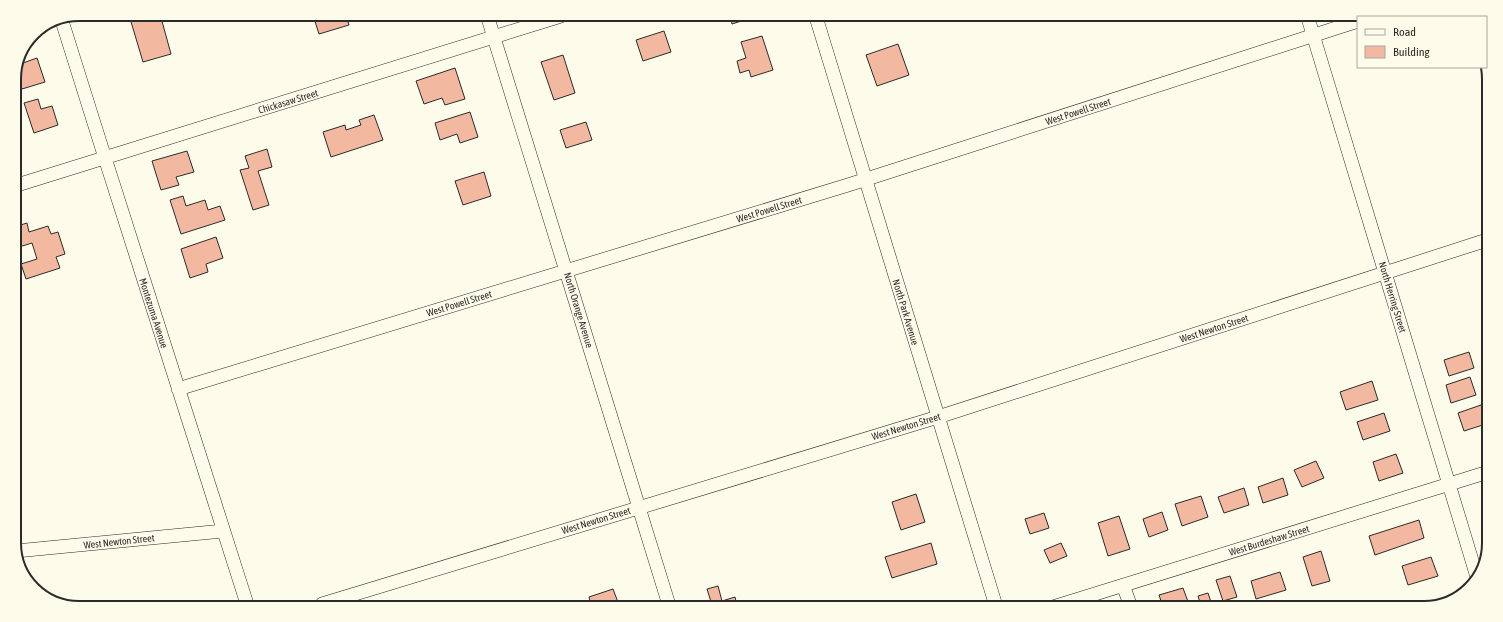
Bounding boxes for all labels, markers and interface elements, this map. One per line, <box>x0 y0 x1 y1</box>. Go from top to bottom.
legend <box>1357 16 1487 68</box>
text: Road <box>1393 25 1416 39</box>
text: Building <box>1393 45 1431 59</box>
street label: Chickasaw Street <box>257 87 319 116</box>
street label: West Powell Street <box>1044 96 1112 127</box>
street label: West Powell Street <box>735 194 803 225</box>
street label: North Herring Street <box>1377 260 1409 334</box>
street label: North Orange Avenue <box>562 271 595 350</box>
street label: Montezuma Avenue <box>137 277 170 350</box>
street label: North Park Avenue <box>890 278 921 347</box>
street label: West Powell Street <box>425 288 493 319</box>
street label: West Newton Street <box>1179 312 1250 345</box>
street label: West Newton Street <box>870 411 942 442</box>
street label: West Newton Street <box>560 505 632 536</box>
street label: West Burdeshaw Street <box>1228 523 1311 558</box>
street label: West Newton Street <box>83 532 155 551</box>

